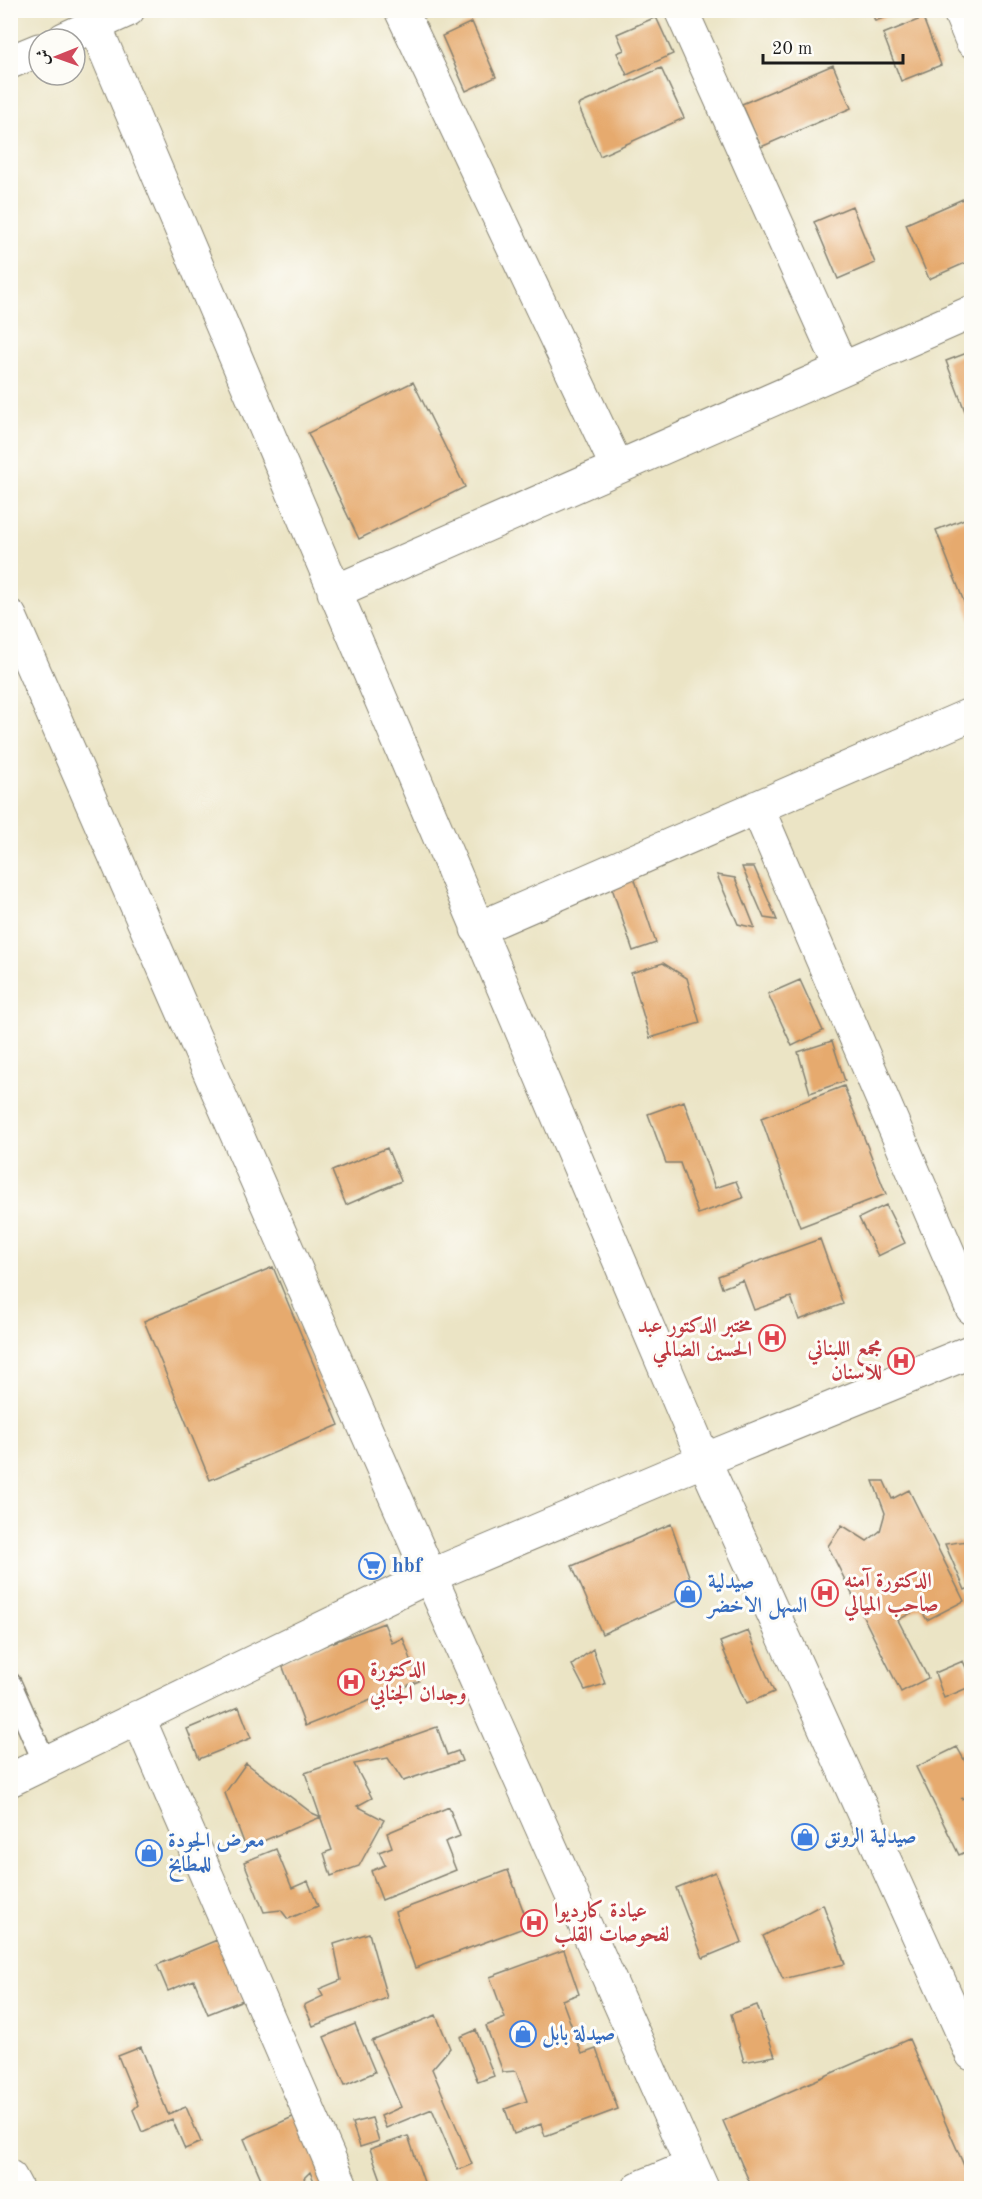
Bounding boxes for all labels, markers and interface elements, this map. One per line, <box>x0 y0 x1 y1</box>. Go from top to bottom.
north arrow <box>27 27 87 87</box>
scale bar <box>763 27 902 65</box>
text: 20 m <box>772 40 812 58</box>
text: ش <box>36 49 52 65</box>
place label: مختبر الدكتور عبد الحسين الضالمي <box>638 1315 753 1368</box>
hospital icon: مختبر الدكتور عبد الحسين الضالمي <box>757 1323 787 1353</box>
place label: مجمع اللبناني للاسنان <box>807 1338 882 1384</box>
hospital icon: مجمع اللبناني للاسنان <box>886 1346 916 1376</box>
supermarket icon: hbf <box>357 1551 387 1581</box>
place label: hbf <box>392 1556 424 1577</box>
place label: الدكتورة آمنه صاحب الميالي <box>843 1567 939 1622</box>
place label: صيدلية السهل الاخضر <box>705 1572 807 1620</box>
hospital icon: الدكتورة آمنه صاحب الميالي <box>810 1578 840 1608</box>
shop icon: صيدلية السهل الاخضر <box>673 1579 703 1609</box>
place label: الدكتورة وجدان الجنابي <box>369 1659 467 1711</box>
hospital icon: الدكتورة وجدان الجنابي <box>336 1667 366 1697</box>
shop icon: صيدلية الرونق <box>790 1822 820 1852</box>
place label: صيدلية الرونق <box>824 1827 917 1849</box>
place label: معرض الجودة للمطابخ <box>168 1831 265 1882</box>
shop icon: معرض الجودة للمطابخ <box>134 1838 164 1868</box>
place label: عيادة كارديوا لفحوصات القلب <box>554 1899 669 1948</box>
hospital icon: عيادة كارديوا لفحوصات القلب <box>519 1908 549 1938</box>
shop icon: صيدلة بابل <box>508 2019 538 2049</box>
place label: صيدلة بابل <box>542 2023 615 2048</box>

